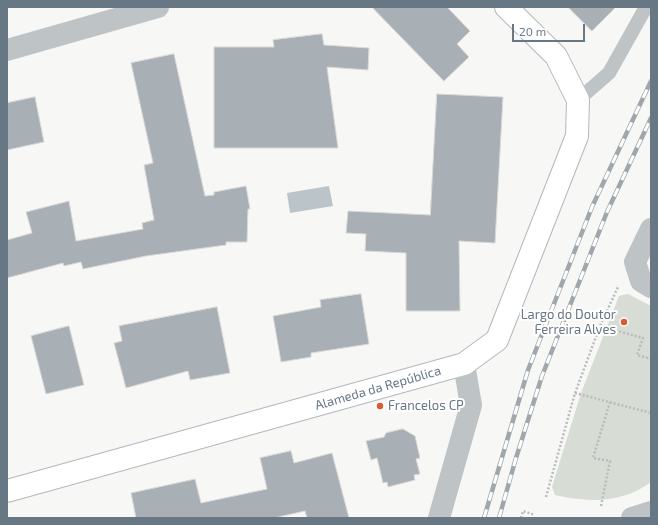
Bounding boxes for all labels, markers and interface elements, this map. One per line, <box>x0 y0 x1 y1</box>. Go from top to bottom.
scale bar <box>514 16 587 42</box>
text: 20 m <box>519 24 546 38</box>
place label: Largo do Doutor Ferreira Alves <box>521 307 616 338</box>
marker: Largo do Doutor Ferreira Alves <box>619 317 629 327</box>
street label: Alameda da República <box>313 363 443 413</box>
place label: Francelos CP <box>388 398 464 414</box>
marker: Francelos CP <box>375 401 385 411</box>

